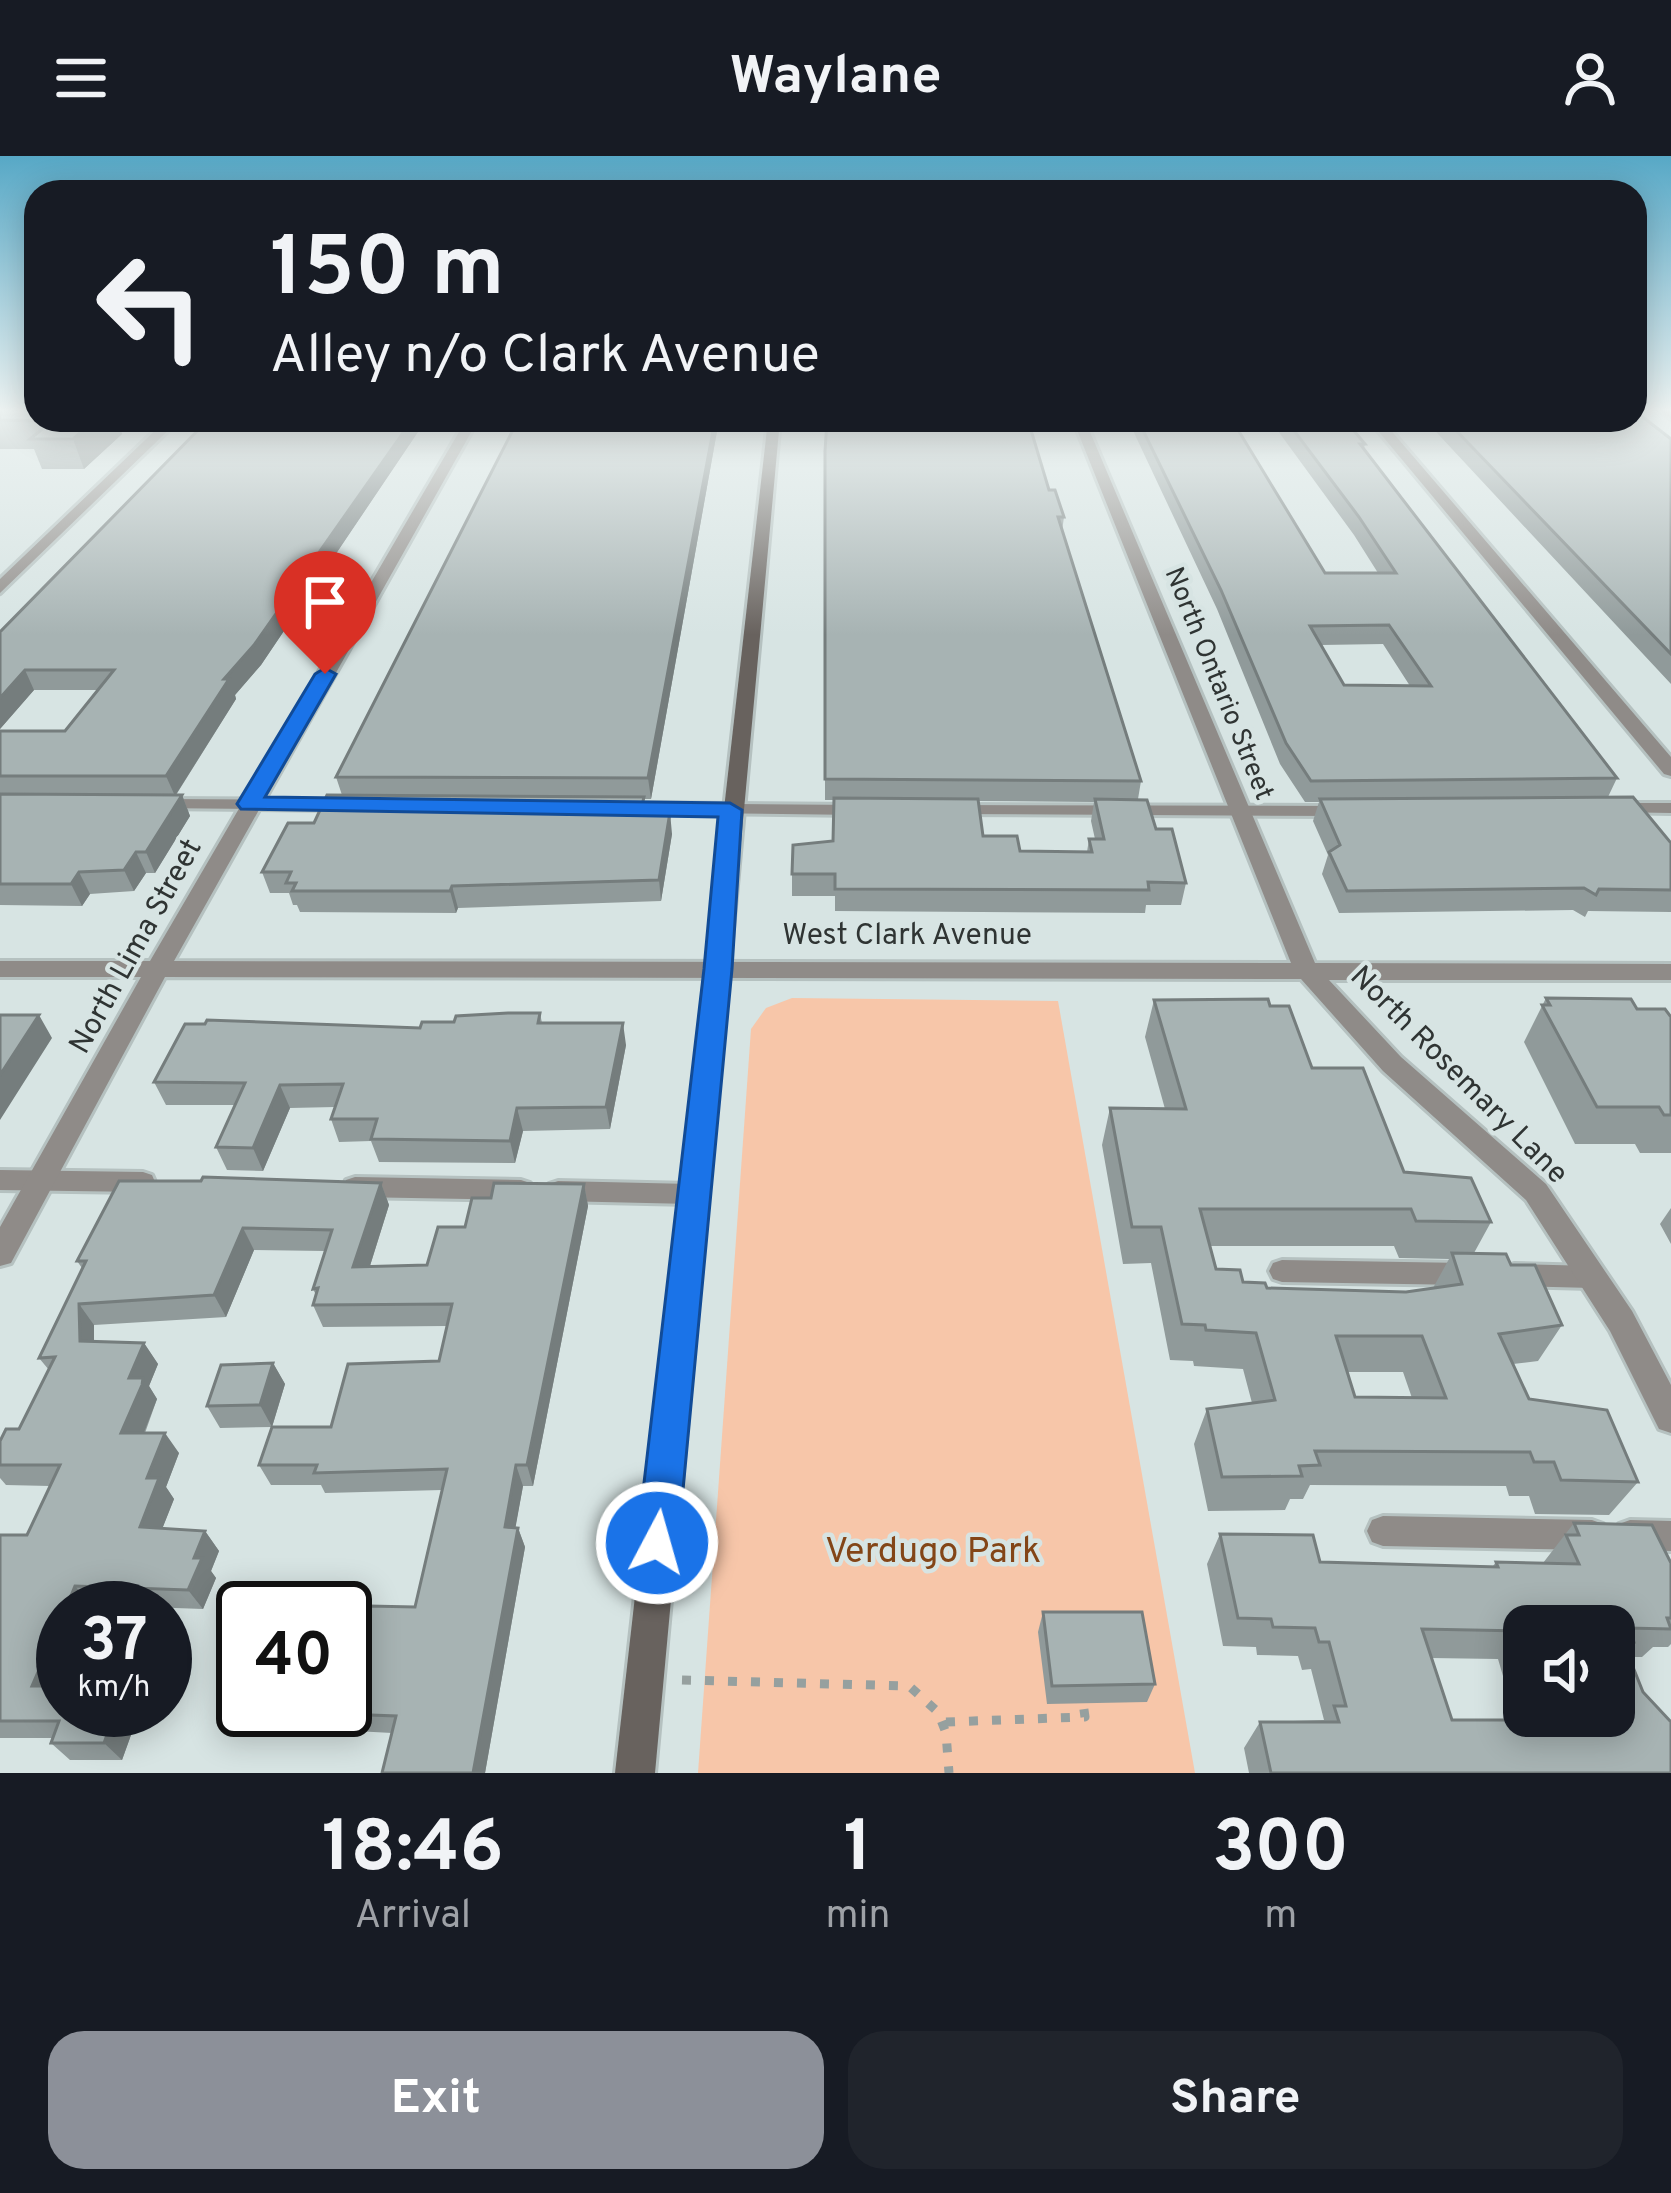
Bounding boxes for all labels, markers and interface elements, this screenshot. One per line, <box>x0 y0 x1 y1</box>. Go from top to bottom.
text: Waylane <box>729 44 942 113</box>
icon: menu <box>48 45 114 111</box>
icon: person <box>1557 45 1623 111</box>
text: 150 m <box>270 219 505 325</box>
icon: left <box>72 228 228 384</box>
text: Alley n/o Clark Avenue <box>270 323 820 392</box>
pin <box>274 551 376 674</box>
street label: North Ontario Street <box>1156 563 1280 805</box>
icon: arrive <box>292 569 358 635</box>
street label: North Lima Street <box>63 833 211 1061</box>
street label: West Clark Avenue <box>782 918 1032 955</box>
street label: North Rosemary Lane <box>1341 959 1575 1193</box>
position arrow <box>594 1480 720 1606</box>
park label: Verdugo Park <box>825 1530 1041 1576</box>
speed limit sign: 40 <box>216 1581 372 1737</box>
map controls <box>1503 1605 1635 1737</box>
button: sound <box>1503 1605 1635 1737</box>
text: 37 <box>80 1606 148 1682</box>
text: km/h <box>78 1670 150 1707</box>
text: 18:46 <box>322 1805 504 1897</box>
text: 1 <box>844 1805 872 1897</box>
text: 300 <box>1212 1805 1349 1897</box>
text: Arrival <box>355 1893 471 1942</box>
text: min <box>826 1893 890 1942</box>
text: m <box>1264 1893 1297 1942</box>
button: Exit <box>48 2031 824 2169</box>
button: Share <box>848 2031 1623 2169</box>

